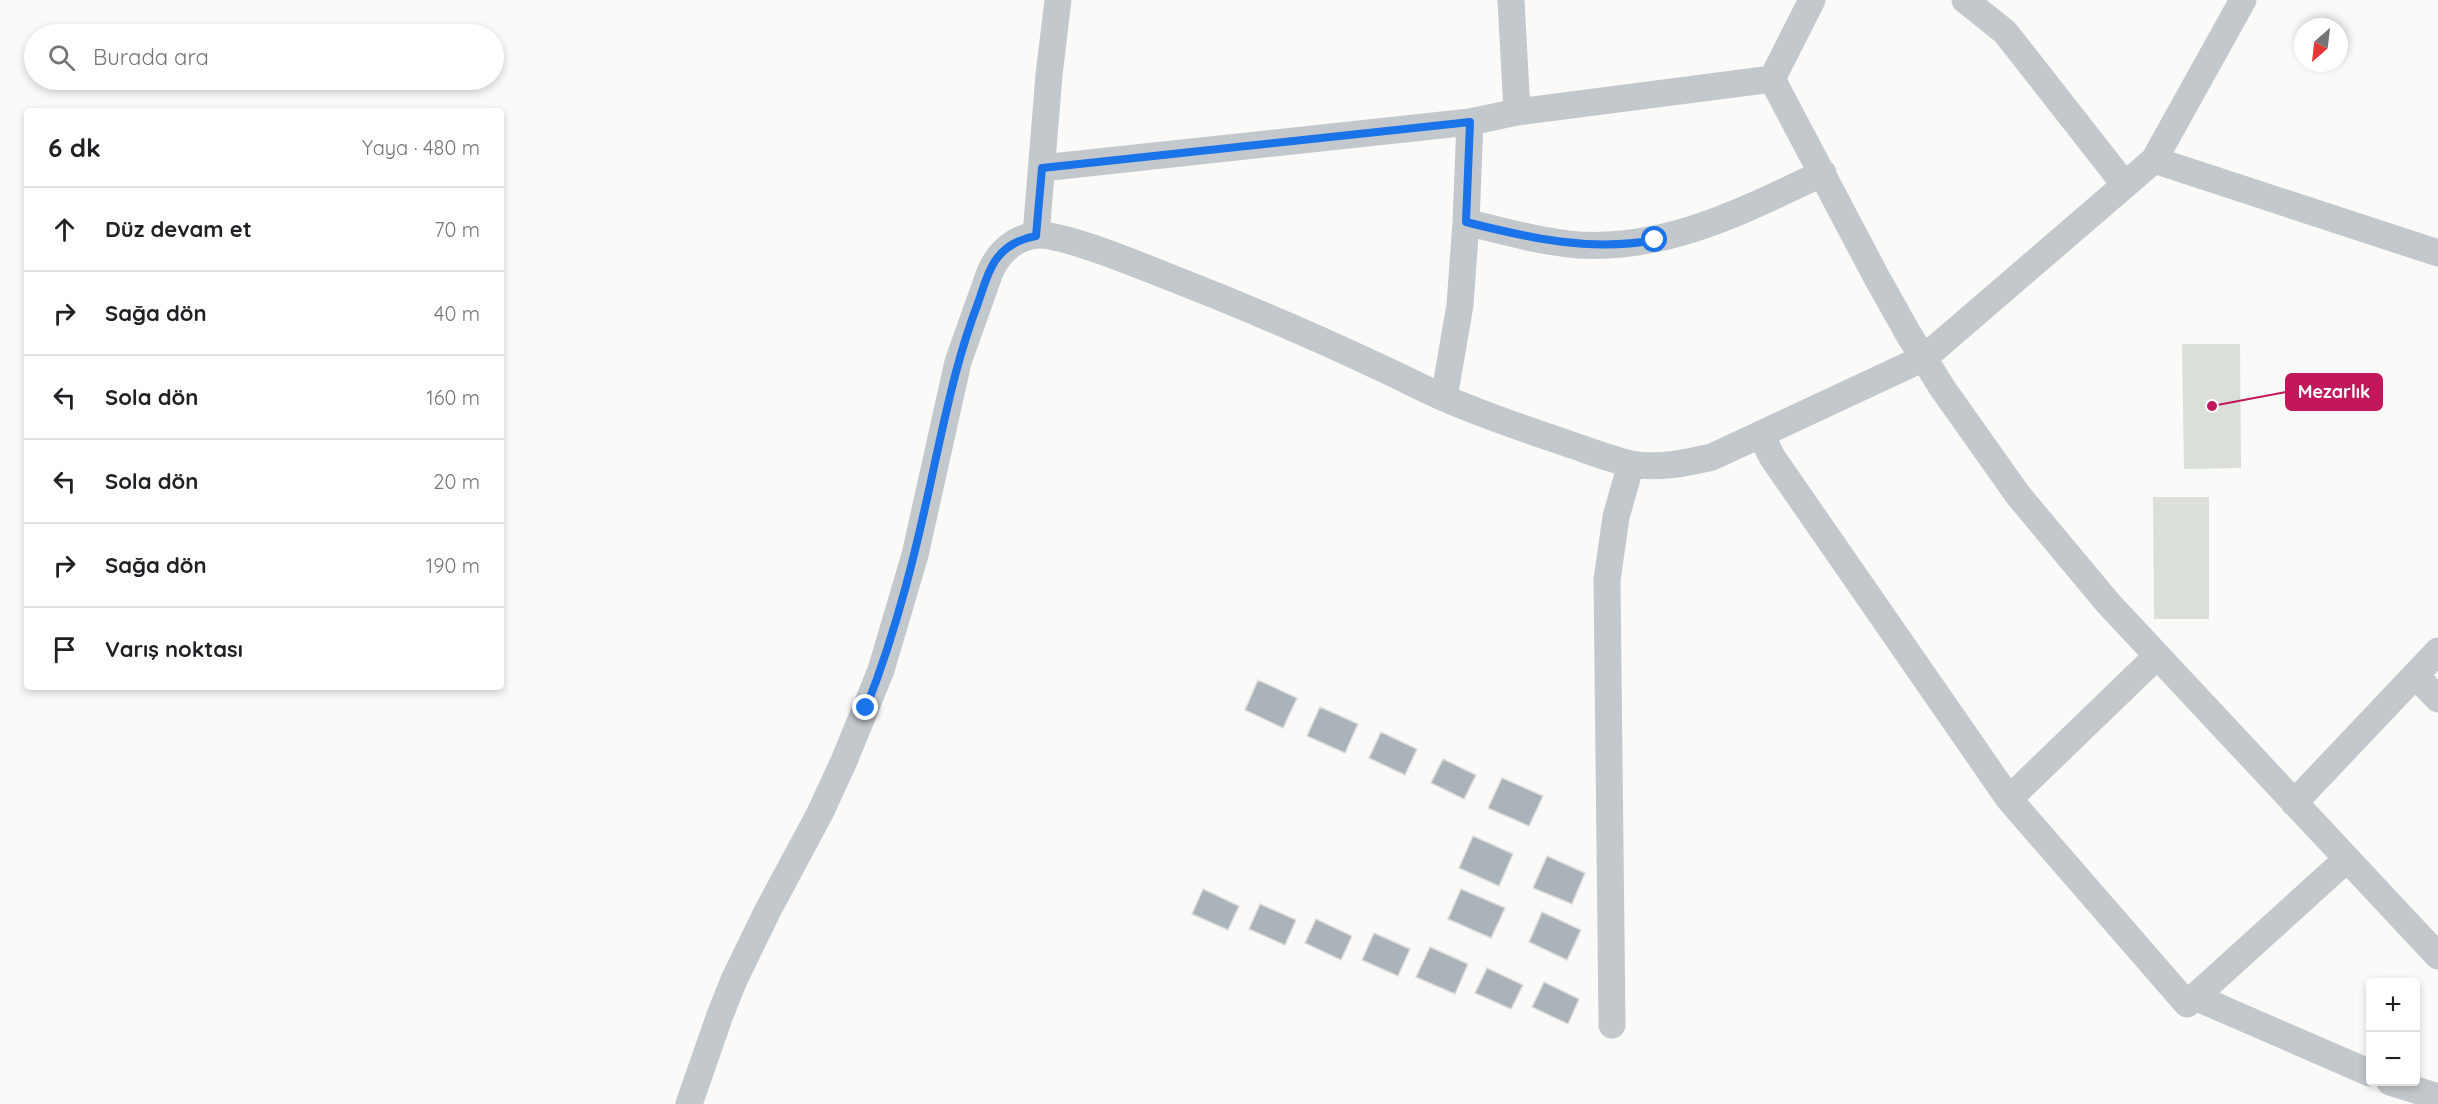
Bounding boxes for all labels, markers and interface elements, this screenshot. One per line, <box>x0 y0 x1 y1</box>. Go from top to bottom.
north arrow <box>2294 18 2348 72</box>
search box <box>24 24 504 90</box>
icon: search <box>45 41 78 74</box>
text: Burada ara <box>93 43 209 71</box>
text: 6 dk <box>48 131 101 164</box>
text: Yaya · 480 m <box>362 135 480 160</box>
icon: ahead <box>48 213 81 246</box>
text: Düz devam et <box>105 215 252 243</box>
text: 70 m <box>434 217 480 242</box>
route start <box>1641 226 1667 252</box>
icon: right <box>48 297 81 330</box>
text: Sağa dön <box>105 299 207 327</box>
text: 40 m <box>434 301 480 326</box>
callout: Mezarlık <box>2286 374 2382 410</box>
text: Mezarlık <box>2298 380 2370 403</box>
icon: left <box>48 381 81 414</box>
text: Sola dön <box>105 383 198 411</box>
text: 160 m <box>426 385 480 410</box>
icon: left <box>48 465 81 498</box>
text: Sola dön <box>105 467 198 495</box>
text: 20 m <box>433 469 480 494</box>
icon: right <box>48 549 81 582</box>
text: Sağa dön <box>105 551 207 579</box>
text: 190 m <box>426 553 480 578</box>
icon: arrive <box>48 633 81 666</box>
text: Varış noktası <box>105 635 243 663</box>
route end <box>852 694 878 720</box>
map controls <box>2366 978 2420 1086</box>
button: + <box>2366 978 2420 1032</box>
button: − <box>2366 1032 2420 1086</box>

